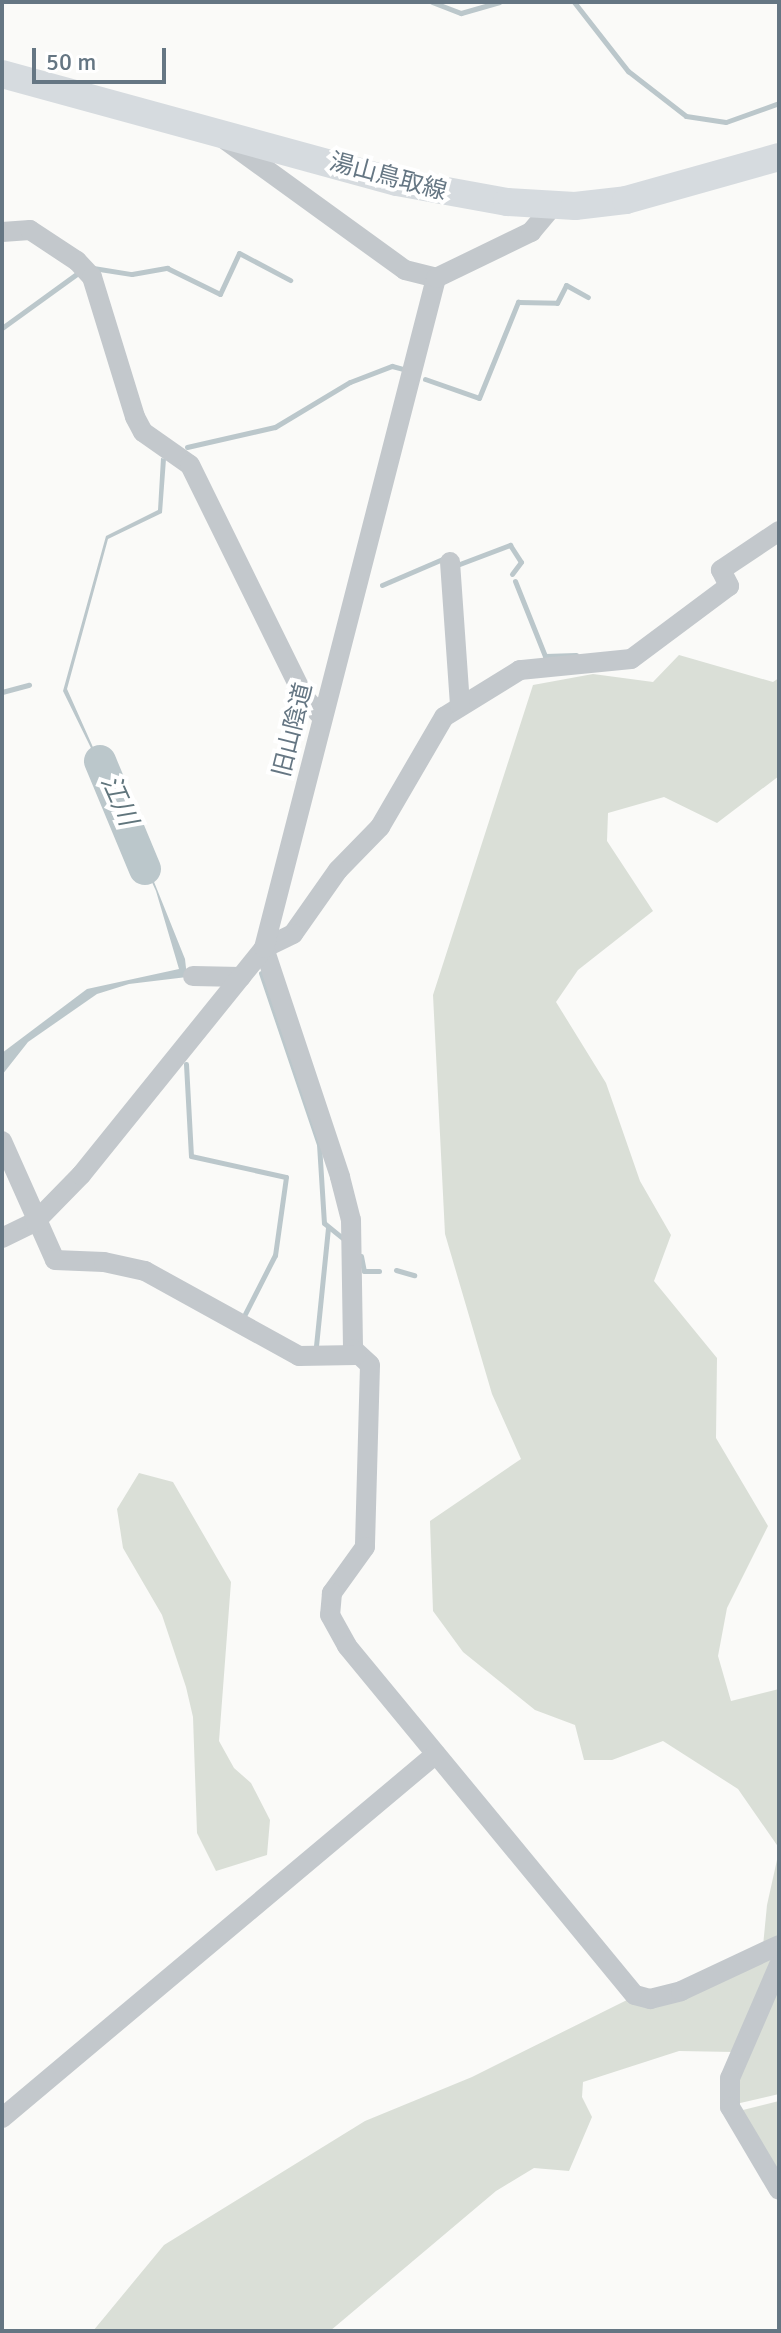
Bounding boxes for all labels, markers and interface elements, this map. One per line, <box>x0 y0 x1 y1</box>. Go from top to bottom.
scale bar <box>36 32 170 82</box>
text: 50 m <box>46 47 96 77</box>
street label: 湯山鳥取線 <box>326 148 450 206</box>
street label: 旧山陰道 <box>267 680 319 780</box>
water label: 江川 <box>93 771 143 831</box>

